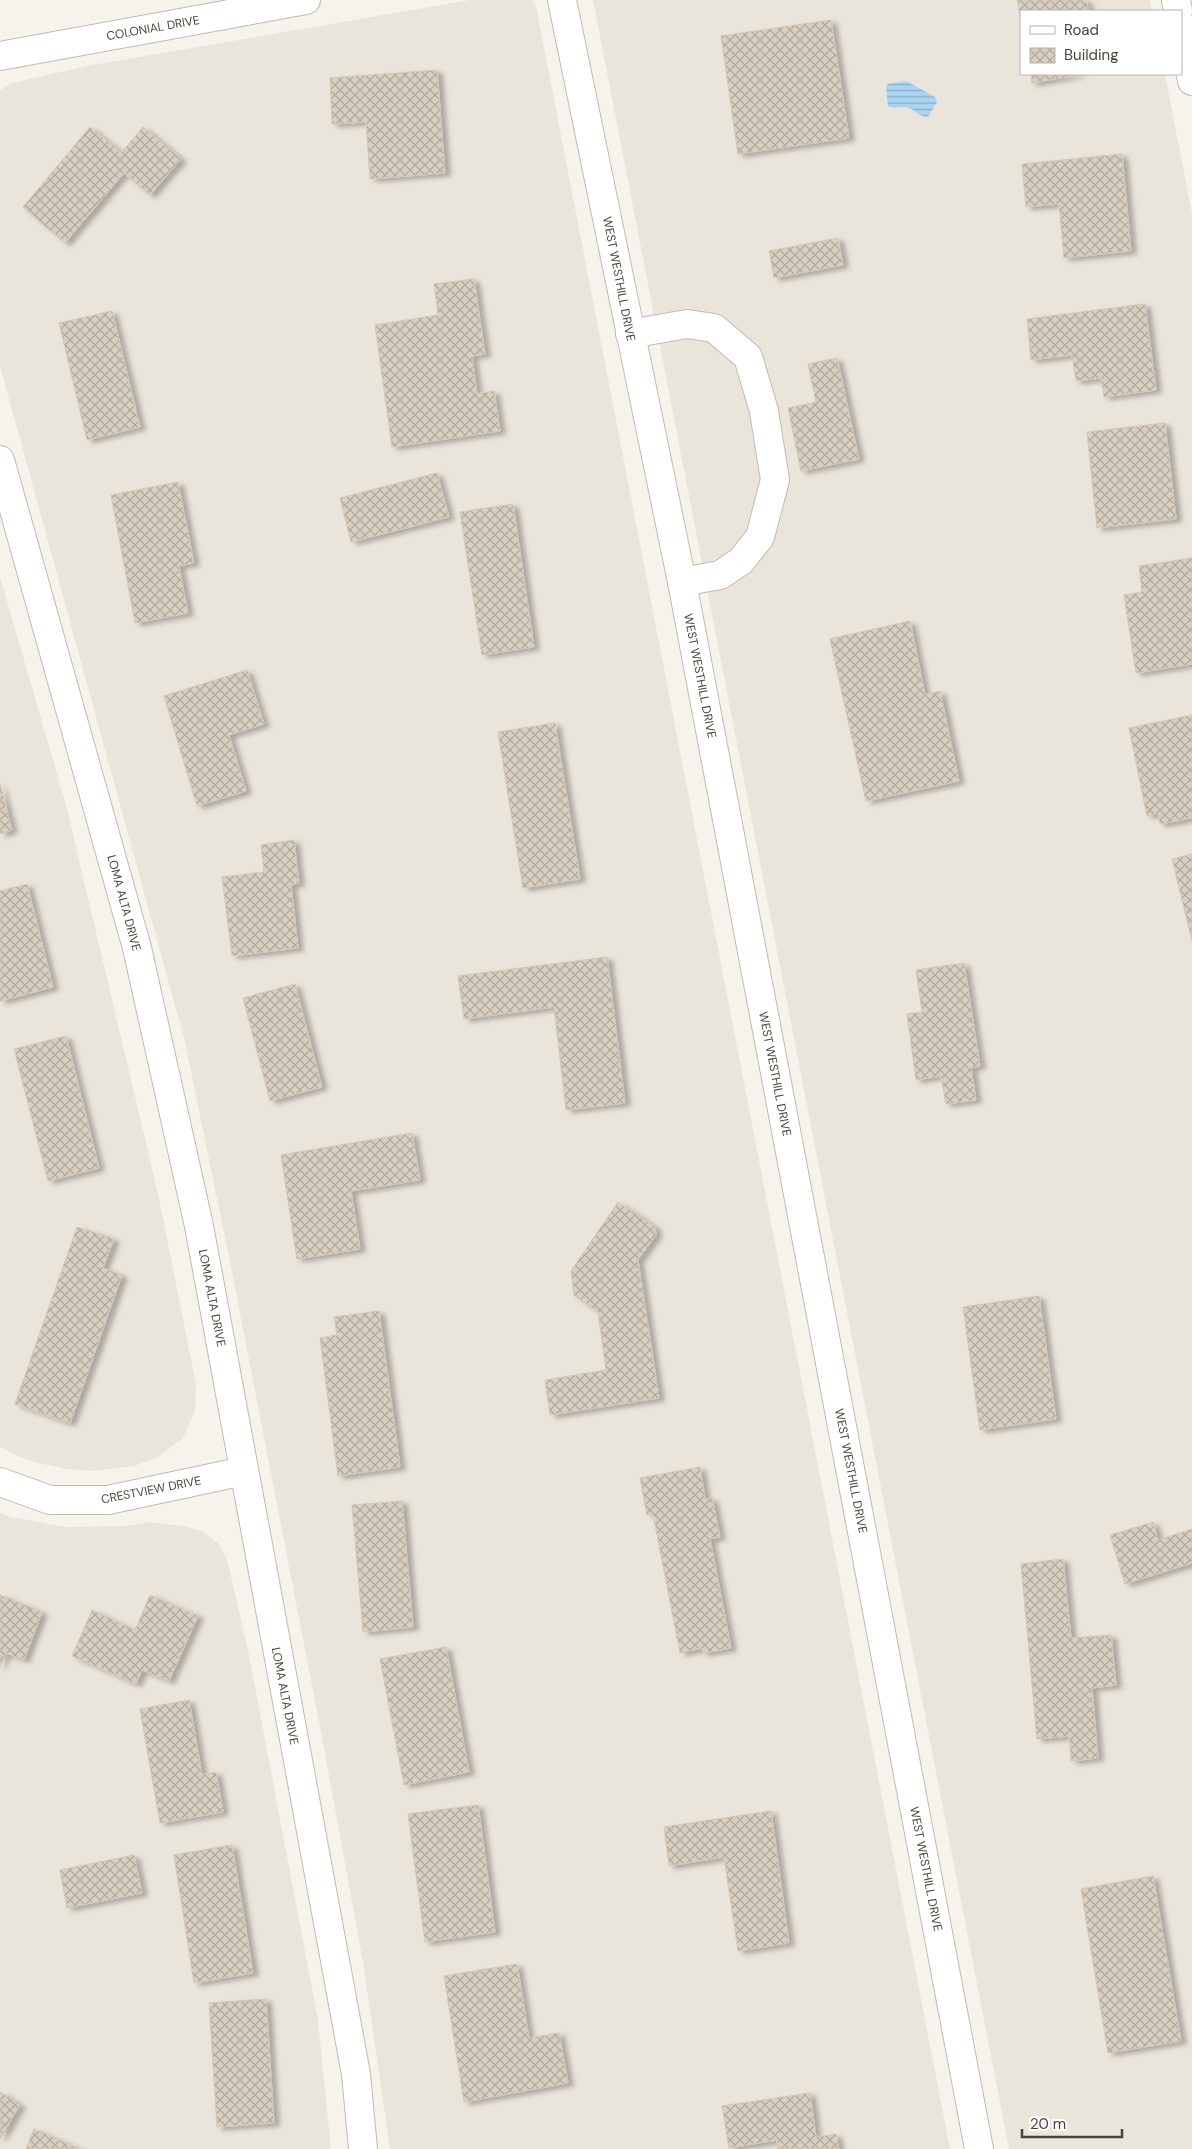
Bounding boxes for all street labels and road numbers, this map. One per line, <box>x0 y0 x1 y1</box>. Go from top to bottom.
street label: COLONIAL DRIVE <box>105 12 201 44</box>
street label: WEST WESTHILL DRIVE <box>599 215 639 343</box>
street label: WEST WESTHILL DRIVE <box>680 612 720 740</box>
street label: LOMA ALTA DRIVE <box>103 853 145 953</box>
street label: WEST WESTHILL DRIVE <box>755 1010 795 1138</box>
street label: LOMA ALTA DRIVE <box>195 1248 229 1348</box>
street label: WEST WESTHILL DRIVE <box>831 1407 871 1535</box>
street label: CRESTVIEW DRIVE <box>100 1472 203 1508</box>
street label: LOMA ALTA DRIVE <box>268 1646 302 1746</box>
street label: WEST WESTHILL DRIVE <box>906 1805 946 1933</box>

